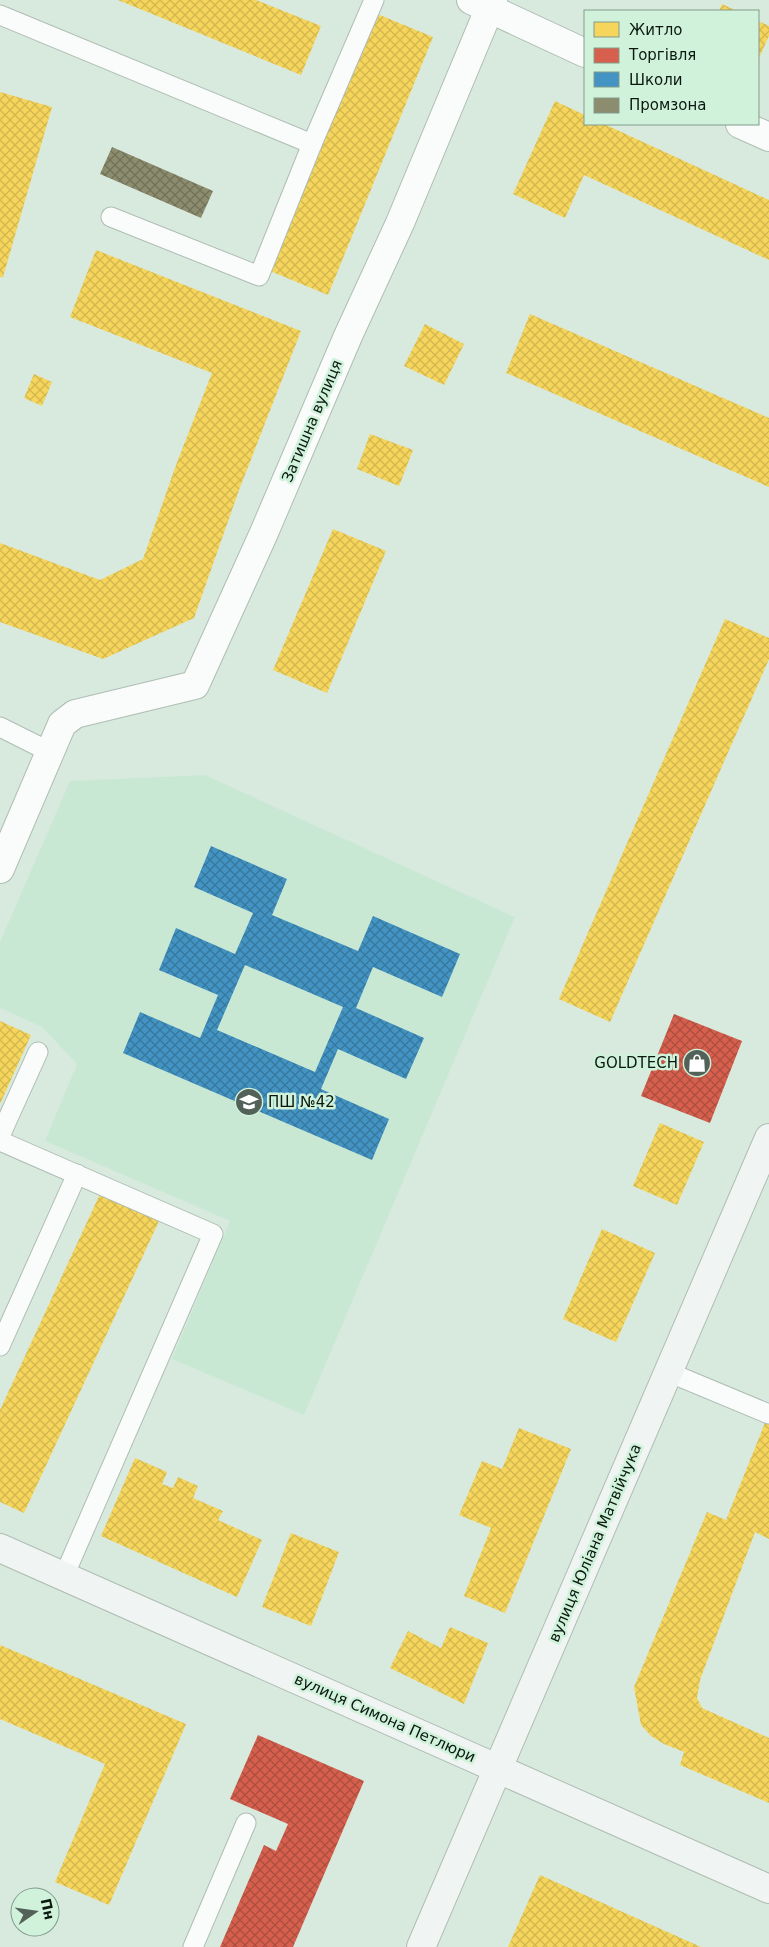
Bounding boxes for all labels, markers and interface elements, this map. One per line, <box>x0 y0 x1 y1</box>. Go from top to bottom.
legend <box>584 10 759 125</box>
text: Житло <box>629 21 682 39</box>
text: Торгівля <box>628 46 696 64</box>
text: Школи <box>629 71 683 89</box>
text: Промзона <box>629 96 706 114</box>
street label: Затишна вулиця <box>278 357 346 485</box>
shop icon: GOLDTECH <box>682 1048 712 1078</box>
place label: GOLDTECH <box>594 1054 678 1072</box>
school or university icon: ПШ №42 <box>234 1087 264 1117</box>
place label: ПШ №42 <box>268 1093 335 1111</box>
street label: вулиця Юліана Матвійчука <box>545 1441 645 1645</box>
street label: вулиця Симона Петлюри <box>292 1670 478 1766</box>
north arrow <box>10 1887 60 1937</box>
text: Пн <box>37 1897 58 1921</box>

